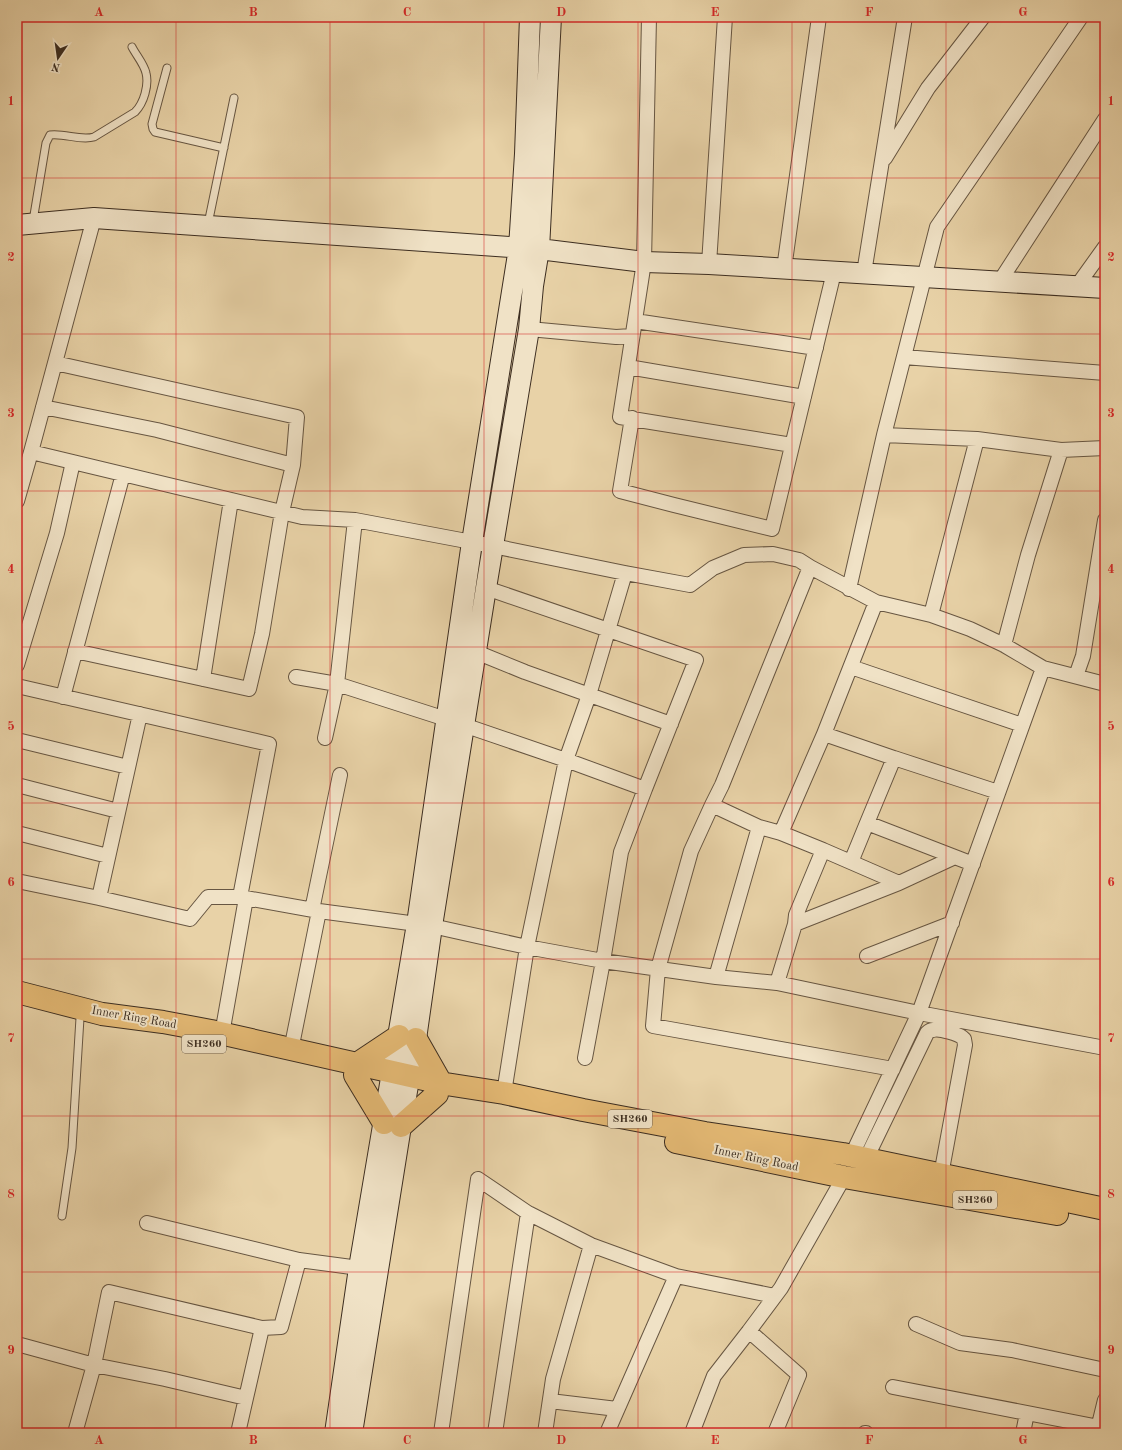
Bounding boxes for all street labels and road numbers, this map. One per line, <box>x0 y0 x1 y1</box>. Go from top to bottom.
street label: Inner Ring Road <box>90 1005 178 1031</box>
road number: SH260 <box>182 1035 226 1053</box>
road number: SH260 <box>608 1110 652 1128</box>
street label: Inner Ring Road <box>713 1144 799 1174</box>
road number: SH260 <box>953 1191 997 1209</box>

